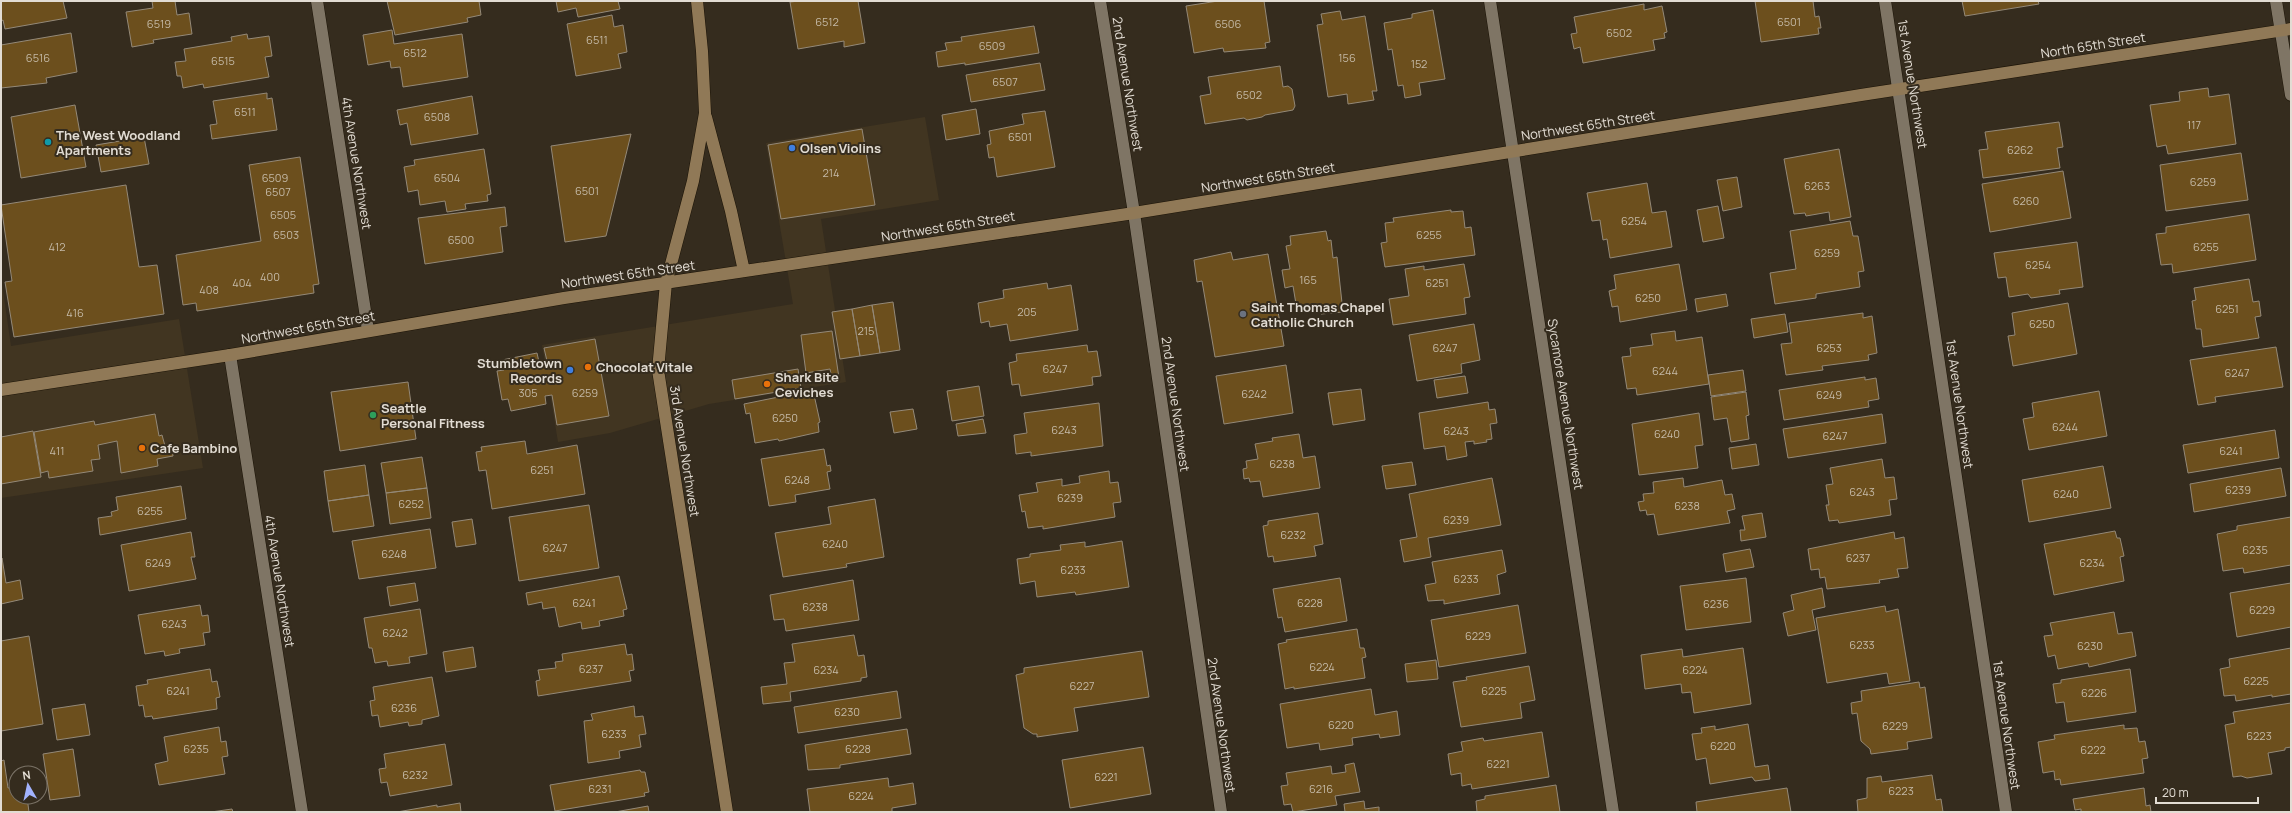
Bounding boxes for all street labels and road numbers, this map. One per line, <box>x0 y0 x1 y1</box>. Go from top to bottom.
street label: 2nd Avenue Northwest <box>1108 15 1148 153</box>
street label: 1st Avenue Northwest <box>1894 18 1932 150</box>
street label: North 65th Street <box>2039 28 2147 62</box>
street label: 4th Avenue Northwest <box>338 95 376 231</box>
street label: Northwest 65th Street <box>1520 106 1656 144</box>
street label: Northwest 65th Street <box>1200 158 1336 196</box>
street label: Northwest 65th Street <box>880 207 1016 245</box>
street label: Northwest 65th Street <box>560 256 696 292</box>
street label: Northwest 65th Street <box>240 306 376 348</box>
street label: Sycamore Avenue Northwest <box>1544 317 1588 491</box>
street label: 2nd Avenue Northwest <box>1158 335 1194 473</box>
street label: 1st Avenue Northwest <box>1942 338 1978 470</box>
street label: 3rd Avenue Northwest <box>666 384 704 518</box>
street label: 4th Avenue Northwest <box>261 513 299 649</box>
street label: 2nd Avenue Northwest <box>1204 656 1240 794</box>
street label: 1st Avenue Northwest <box>1989 659 2025 791</box>

